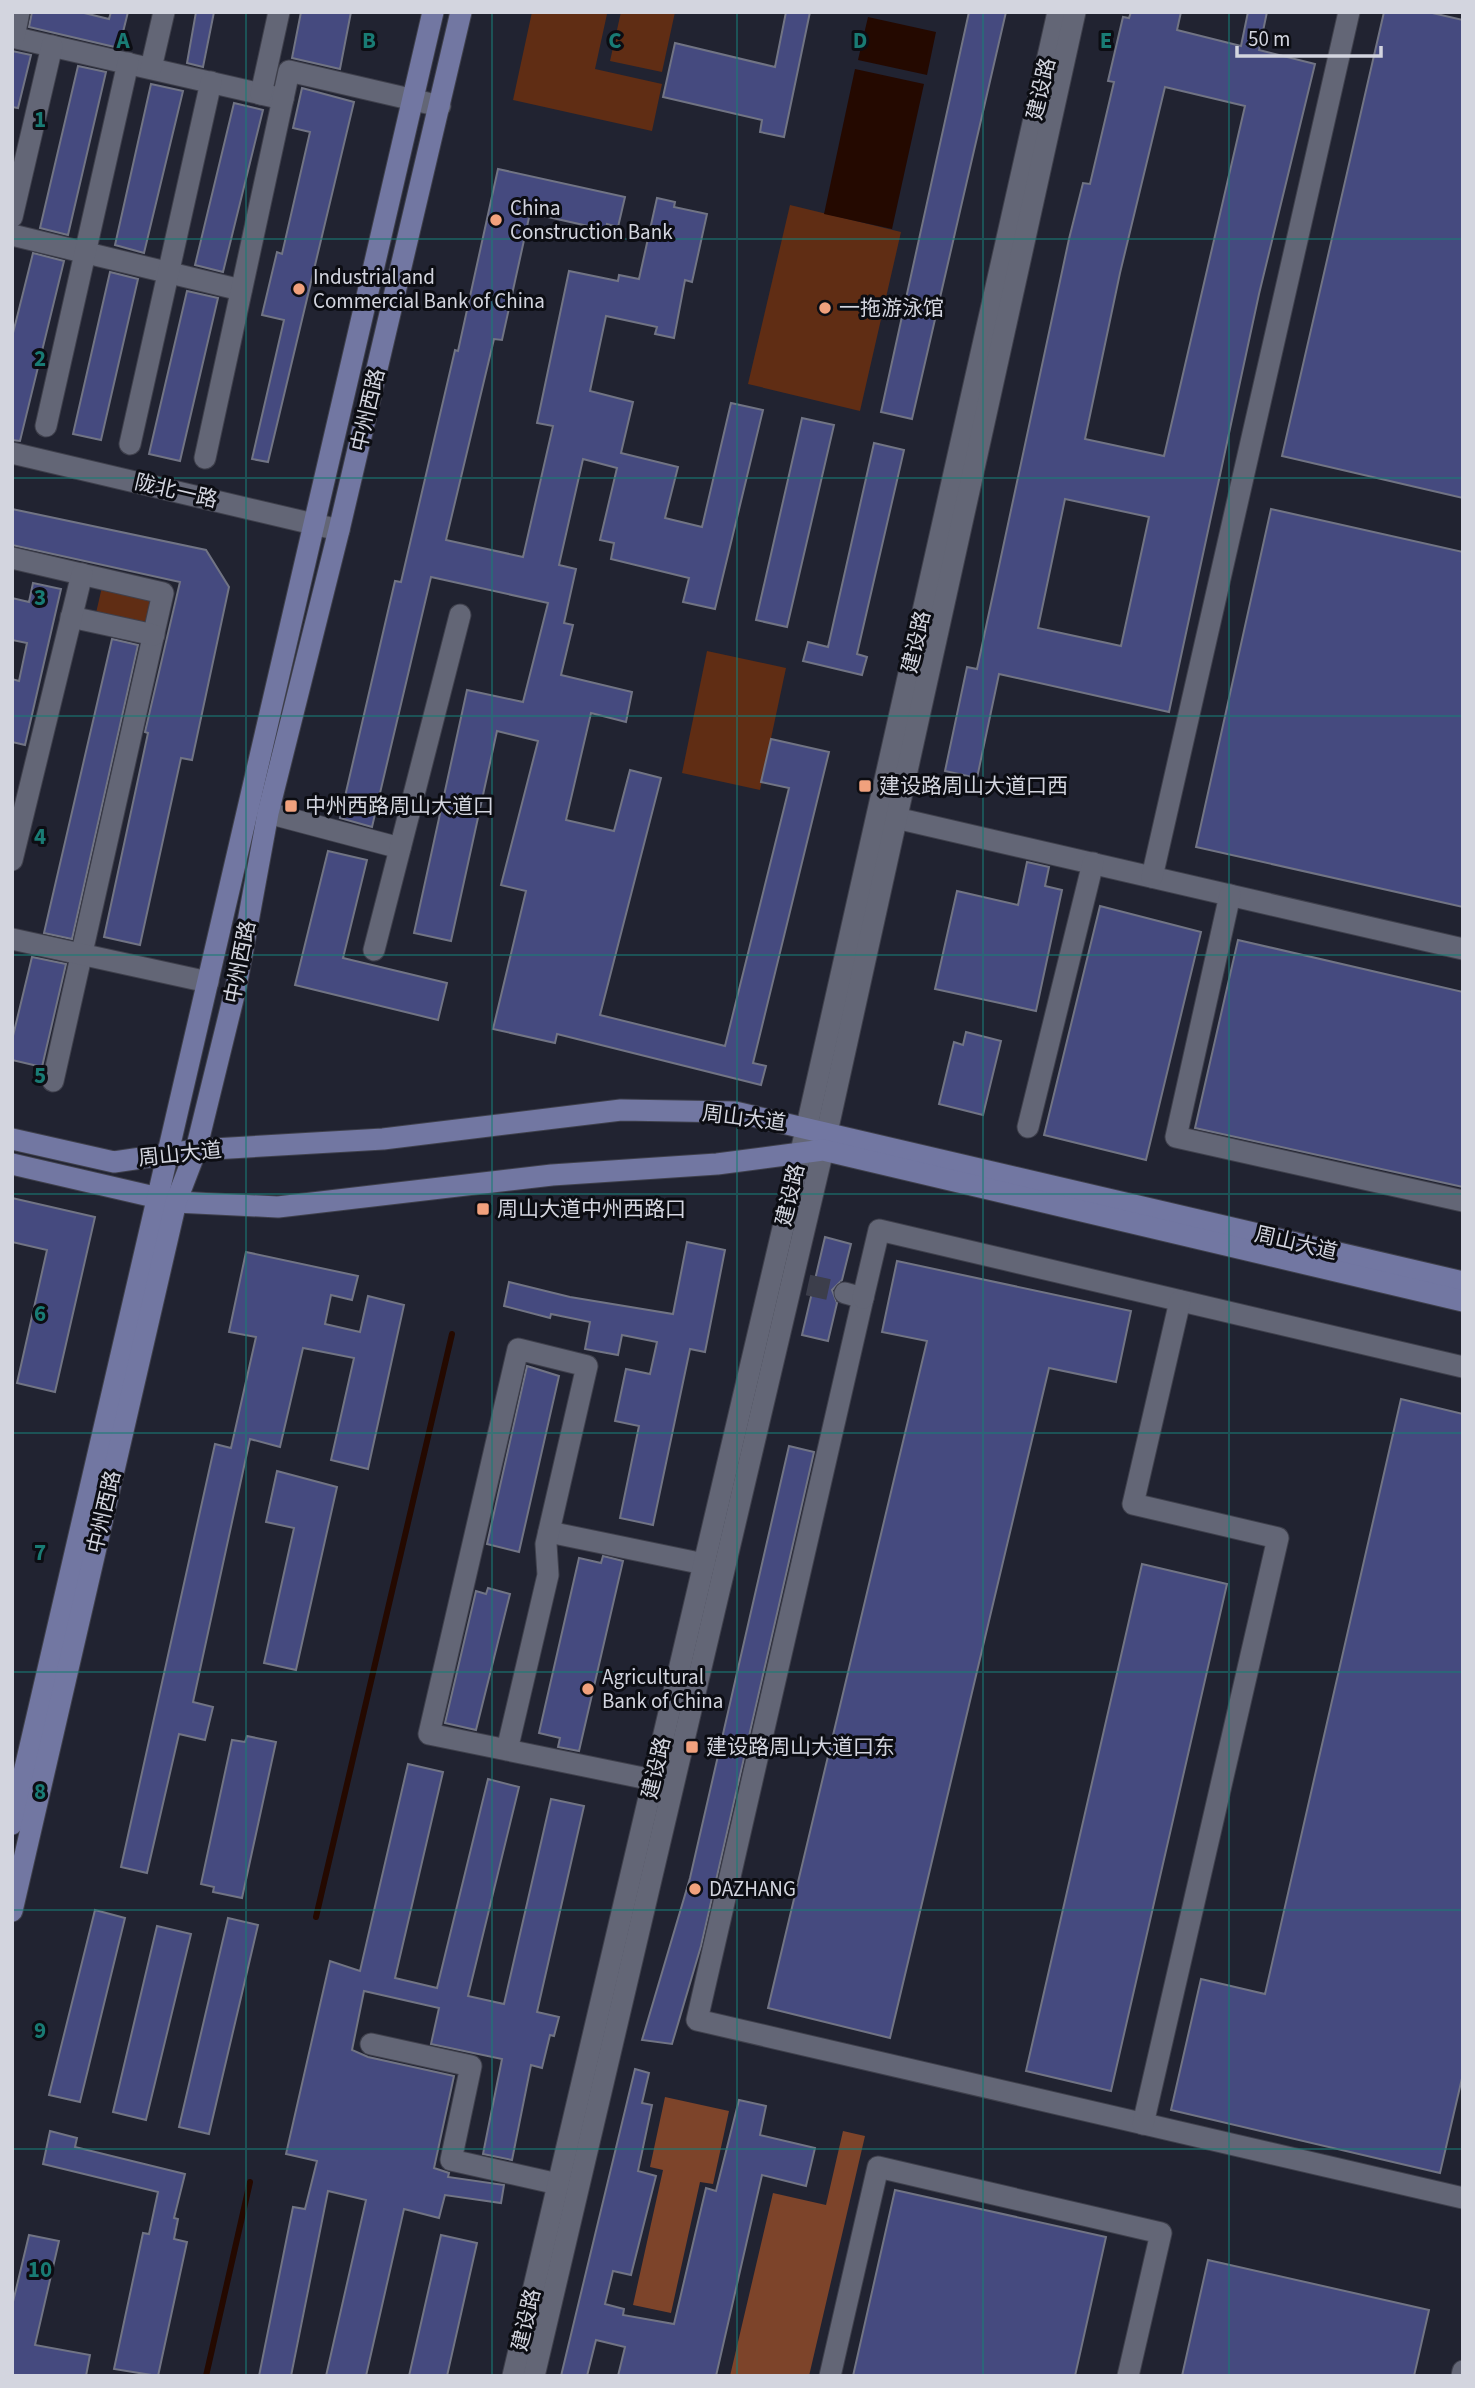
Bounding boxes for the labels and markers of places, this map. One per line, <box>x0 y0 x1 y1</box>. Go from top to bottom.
place label: China Construction Bank <box>510 193 673 247</box>
marker: China Construction Bank <box>488 212 504 228</box>
place label: Industrial and Commercial Bank of China <box>313 262 545 316</box>
marker: Industrial and Commercial Bank of China <box>291 281 307 297</box>
place label: 一拖游泳馆 <box>839 293 944 323</box>
marker: 一拖游泳馆 <box>817 300 833 316</box>
place label: 建设路周山大道口西 <box>879 771 1068 801</box>
marker: 建设路周山大道口西 <box>857 778 873 794</box>
place label: 中州西路周山大道口 <box>305 791 494 821</box>
marker: 中州西路周山大道口 <box>283 798 299 814</box>
place label: 周山大道中州西路口 <box>497 1194 686 1224</box>
marker: 周山大道中州西路口 <box>475 1201 491 1217</box>
place label: Agricultural Bank of China <box>602 1662 723 1716</box>
marker: Agricultural Bank of China <box>580 1681 596 1697</box>
place label: 建设路周山大道口东 <box>706 1732 895 1762</box>
marker: 建设路周山大道口东 <box>684 1739 700 1755</box>
place label: DAZHANG <box>709 1874 796 1904</box>
marker: DAZHANG <box>687 1881 703 1897</box>

